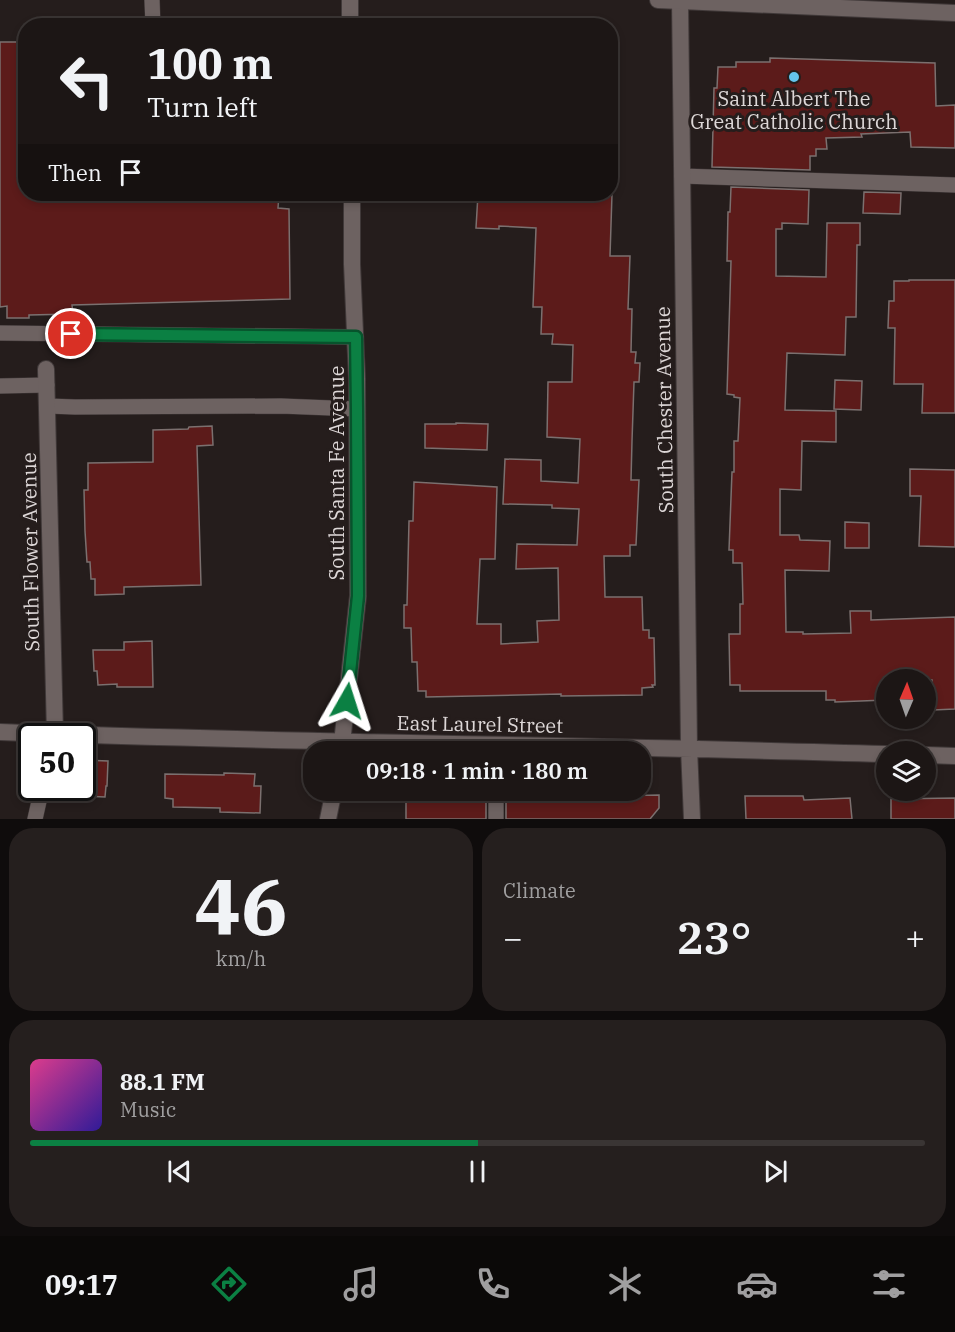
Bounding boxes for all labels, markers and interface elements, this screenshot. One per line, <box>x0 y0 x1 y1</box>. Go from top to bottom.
text: 100 m <box>147 36 273 91</box>
icon: left <box>48 42 126 120</box>
marker: Saint Albert The Great Catholic Church <box>787 70 801 84</box>
place label: Saint Albert The Great Catholic Church <box>690 85 898 135</box>
text: Turn left <box>147 89 258 124</box>
icon: arrive <box>114 156 147 189</box>
text: Then <box>48 158 102 187</box>
street label: South Chester Avenue <box>649 306 679 514</box>
pin <box>45 308 96 359</box>
icon: arrive <box>54 317 87 350</box>
street label: South Santa Fe Avenue <box>323 365 350 581</box>
street label: South Flower Avenue <box>15 452 45 652</box>
position arrow <box>315 669 379 733</box>
north arrow <box>876 669 936 729</box>
map controls <box>876 669 936 801</box>
street label: East Laurel Street <box>397 709 563 739</box>
speed limit sign: 50 <box>18 723 96 801</box>
button: layers <box>876 741 936 801</box>
text: 09:18 · 1 min · 180 m <box>366 756 588 785</box>
text: 46 <box>194 855 288 956</box>
text: Climate <box>503 877 576 904</box>
text: 23° <box>676 908 752 966</box>
text: − <box>503 916 523 959</box>
text: + <box>905 916 925 959</box>
text: km/h <box>216 945 266 972</box>
text: 88.1 FM <box>120 1067 205 1096</box>
text: Music <box>120 1096 176 1123</box>
icon: previous <box>163 1155 196 1188</box>
icon: pause <box>461 1155 494 1188</box>
icon: next <box>759 1155 792 1188</box>
icon: directions <box>208 1263 250 1305</box>
icon: music <box>340 1263 382 1305</box>
icon: phone <box>472 1263 514 1305</box>
icon: climate <box>604 1263 646 1305</box>
icon: car <box>736 1263 778 1305</box>
icon: filters <box>868 1263 910 1305</box>
text: 09:17 <box>45 1267 118 1302</box>

